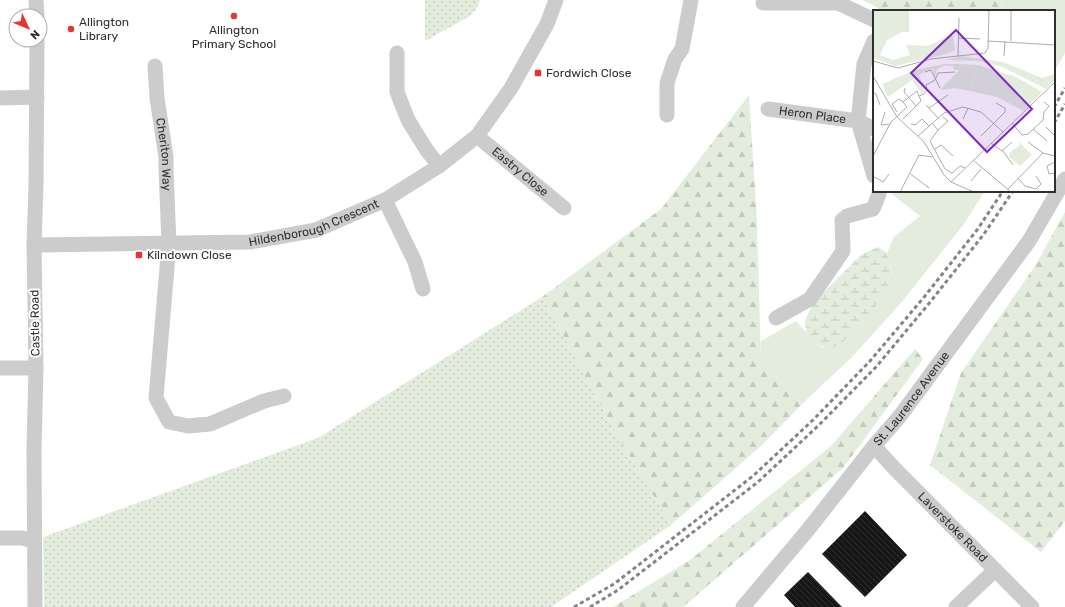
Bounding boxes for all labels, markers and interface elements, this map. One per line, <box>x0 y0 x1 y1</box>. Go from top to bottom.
north arrow <box>8 8 48 48</box>
inset map <box>873 10 1055 192</box>
marker: Allington Primary School <box>229 11 239 21</box>
place label: Allington Library <box>79 15 129 43</box>
place label: Allington Primary School <box>192 23 276 51</box>
marker: Allington Library <box>66 24 76 34</box>
text: N <box>27 27 42 42</box>
place label: Fordwich Close <box>546 66 632 80</box>
marker: Fordwich Close <box>533 68 543 78</box>
street label: Heron Place <box>778 104 847 126</box>
street label: Cheriton Way <box>153 117 174 192</box>
street label: Eastry Close <box>489 144 551 199</box>
street label: Hildenborough Crescent <box>248 196 381 249</box>
place label: Kilndown Close <box>147 248 232 262</box>
marker: Kilndown Close <box>134 250 144 260</box>
street label: Castle Road <box>27 290 43 356</box>
street label: St. Laurence Avenue <box>871 349 952 449</box>
street label: Laverstoke Road <box>915 489 990 565</box>

